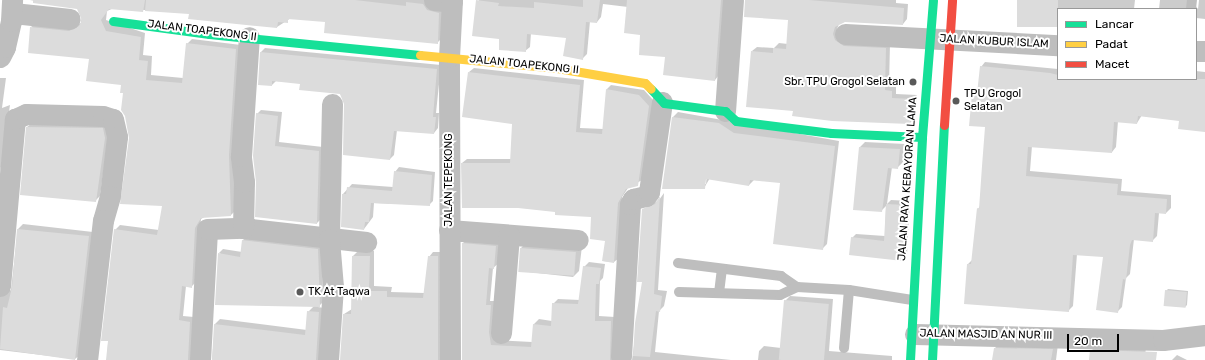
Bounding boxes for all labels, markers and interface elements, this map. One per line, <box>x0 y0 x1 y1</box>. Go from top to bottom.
legend <box>1057 8 1197 80</box>
text: Lancar <box>1095 17 1133 31</box>
street label: JALAN TOAPEKONG II <box>147 18 257 44</box>
street label: JALAN KUBUR ISLAM <box>939 33 1049 51</box>
text: Padat <box>1095 37 1128 51</box>
street label: JALAN TOAPEKONG II <box>469 53 579 77</box>
text: Macet <box>1095 57 1129 71</box>
place label: Sbr. TPU Grogol Selatan <box>784 75 905 89</box>
marker: Sbr. TPU Grogol Selatan <box>908 77 918 87</box>
place label: TPU Grogol Selatan <box>964 88 1021 114</box>
marker: TPU Grogol Selatan <box>951 96 961 106</box>
street label: JALAN RAYA KEBAYORAN LAMA <box>896 97 920 261</box>
street label: JALAN TEPEKONG <box>442 133 456 227</box>
place label: TK At Taqwa <box>308 285 370 299</box>
marker: TK At Taqwa <box>295 287 305 297</box>
scale bar <box>1069 326 1121 352</box>
street label: JALAN MASJID AN NUR III <box>919 327 1053 343</box>
text: 20 m <box>1074 334 1102 348</box>

